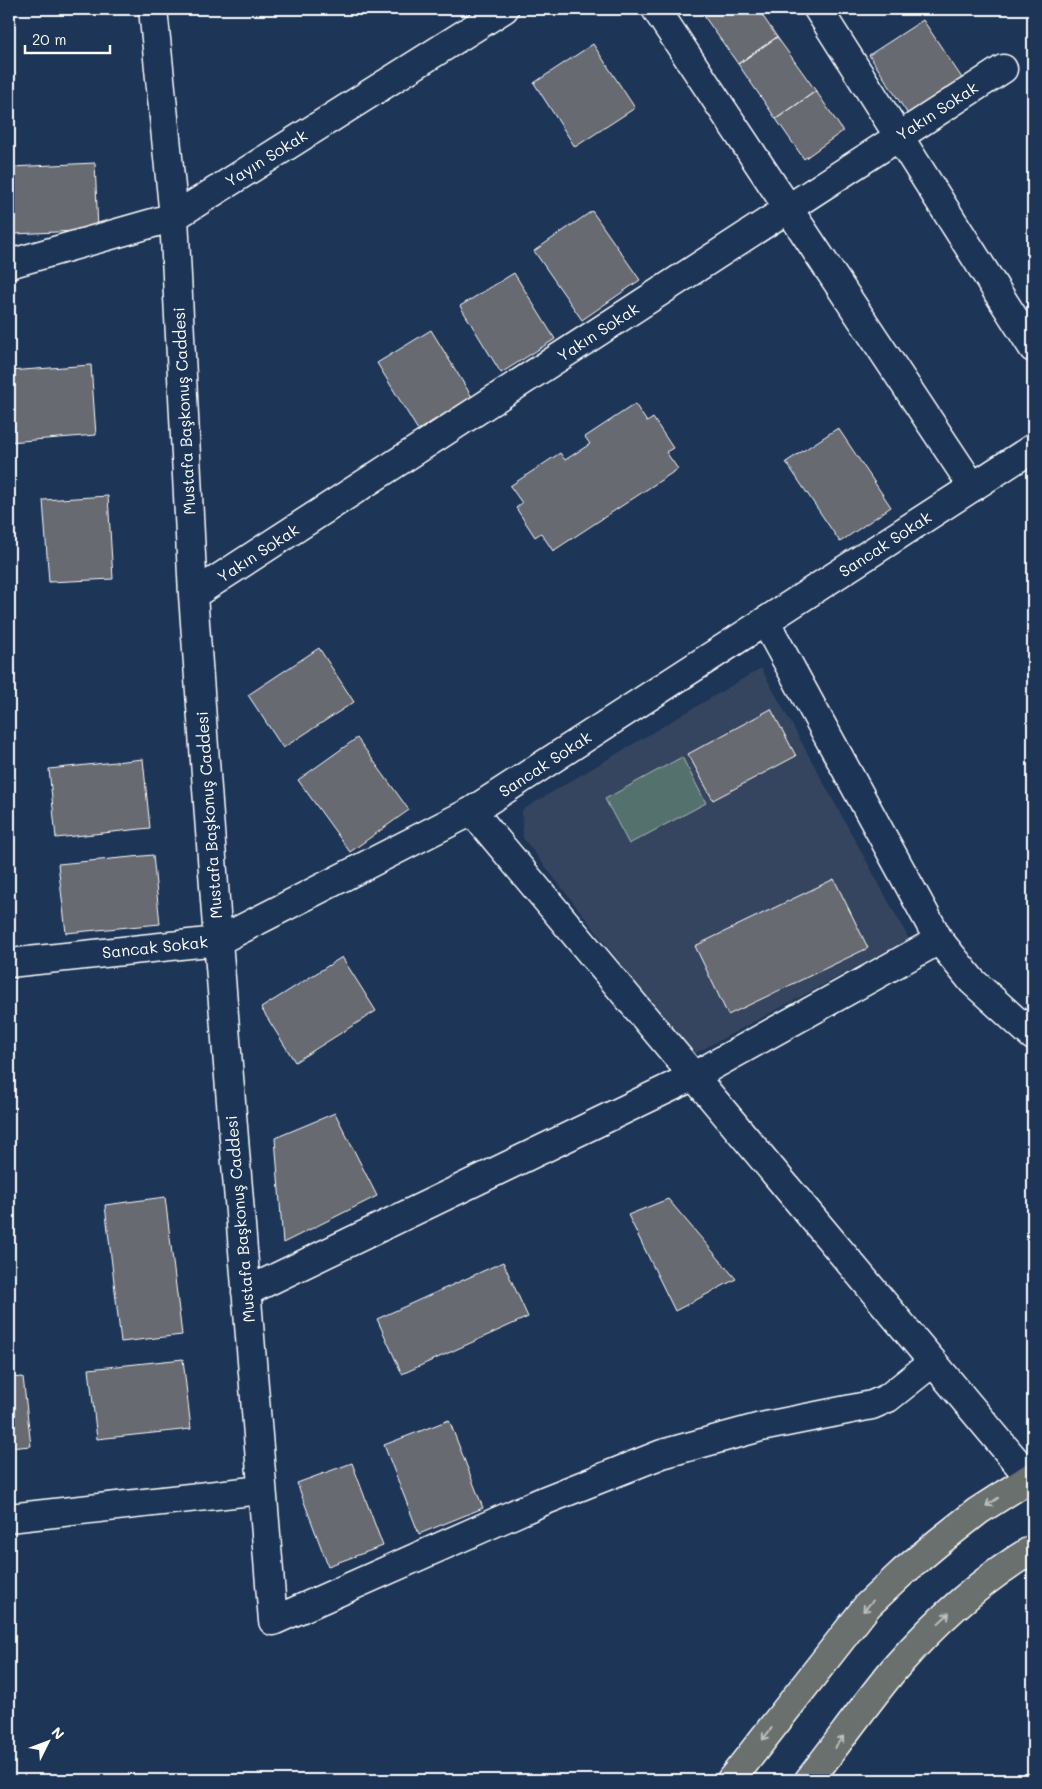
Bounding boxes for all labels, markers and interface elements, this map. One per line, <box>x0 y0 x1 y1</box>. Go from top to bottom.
scale bar <box>25 22 110 54</box>
text: 20 m <box>32 29 66 49</box>
street label: Yakın Sokak <box>892 76 982 145</box>
street label: Yayın Sokak <box>221 124 311 191</box>
street label: Yakın Sokak <box>553 297 643 366</box>
street label: Mustafa Başkonuş Caddesi <box>168 307 199 515</box>
street label: Sancak Sokak <box>834 506 935 581</box>
street label: Yakın Sokak <box>213 518 303 587</box>
street label: Mustafa Başkonuş Caddesi <box>191 711 226 920</box>
street label: Sancak Sokak <box>494 726 595 801</box>
street label: Sancak Sokak <box>101 931 209 963</box>
street label: Mustafa Başkonuş Caddesi <box>220 1115 259 1324</box>
one-way arrow <box>985 1497 999 1507</box>
one-way arrow <box>862 1600 874 1613</box>
one-way arrow <box>937 1612 950 1624</box>
north arrow <box>22 1716 72 1766</box>
text: N <box>47 1723 69 1743</box>
one-way arrow <box>762 1727 773 1740</box>
one-way arrow <box>834 1735 844 1749</box>

